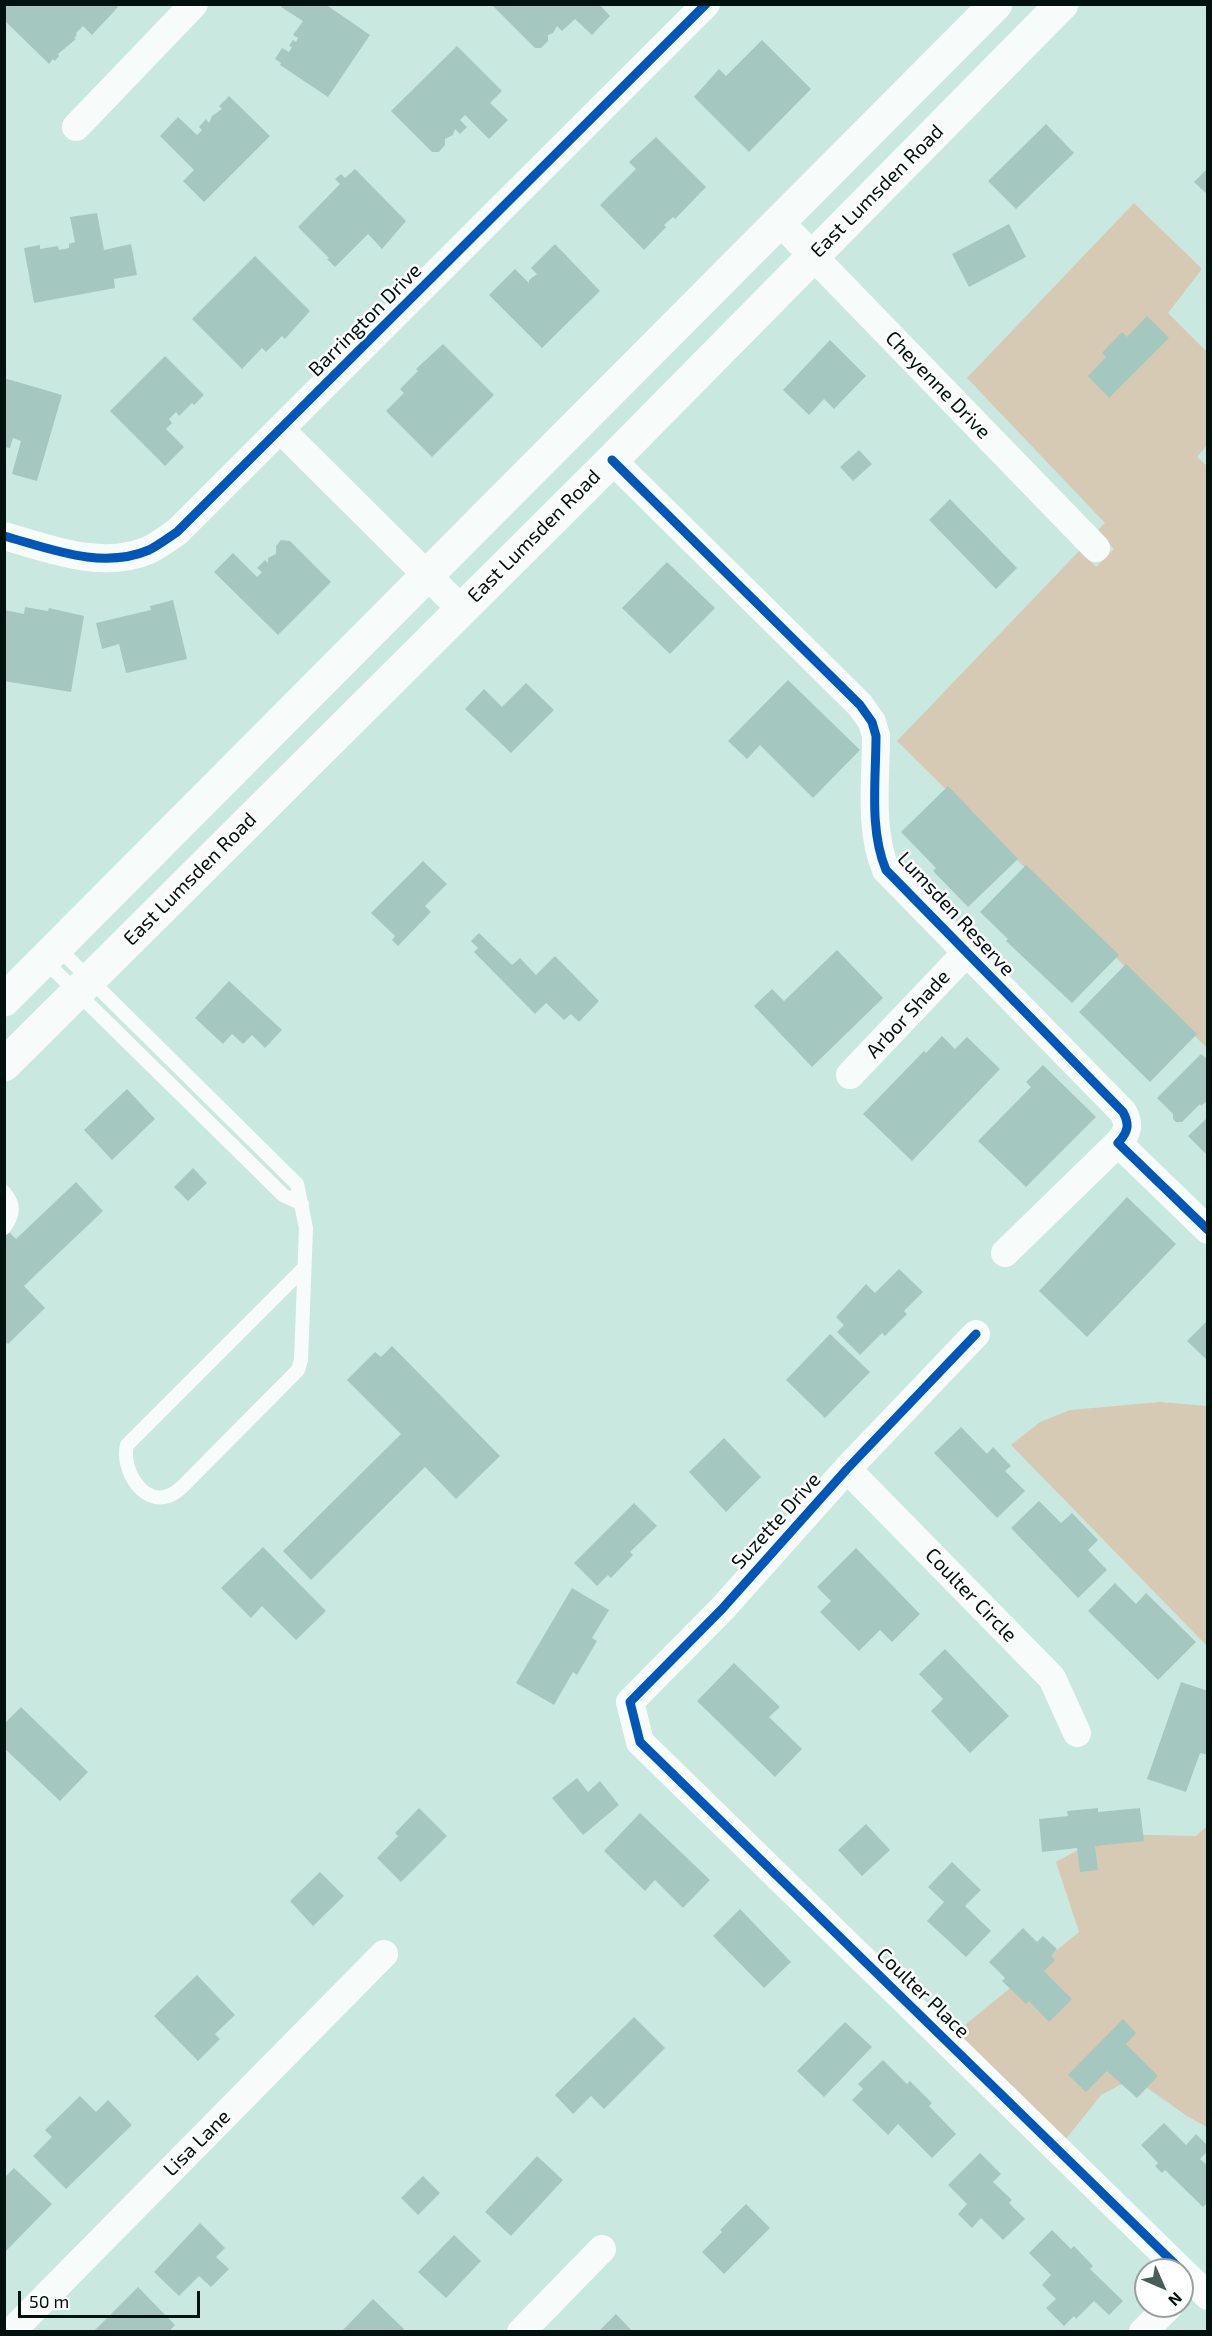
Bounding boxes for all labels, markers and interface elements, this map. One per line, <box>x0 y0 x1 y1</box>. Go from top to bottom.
street label: East Lumsden Road <box>806 120 948 262</box>
street label: Barrington Drive <box>304 259 426 381</box>
street label: Cheyenne Drive <box>880 326 996 444</box>
street label: East Lumsden Road <box>463 465 605 607</box>
street label: East Lumsden Road <box>119 808 261 950</box>
street label: Lumsden Reserve <box>892 847 1020 981</box>
street label: Arbor Shade <box>861 965 955 1063</box>
street label: Suzette Drive <box>726 1468 826 1574</box>
street label: Coulter Circle <box>920 1543 1022 1647</box>
street label: Coulter Place <box>872 1943 974 2043</box>
street label: Lisa Lane <box>159 2105 235 2181</box>
north arrow <box>1134 2258 1194 2318</box>
scale bar <box>21 2279 202 2317</box>
text: N <box>1165 2289 1186 2310</box>
text: 50 m <box>29 2290 69 2312</box>

